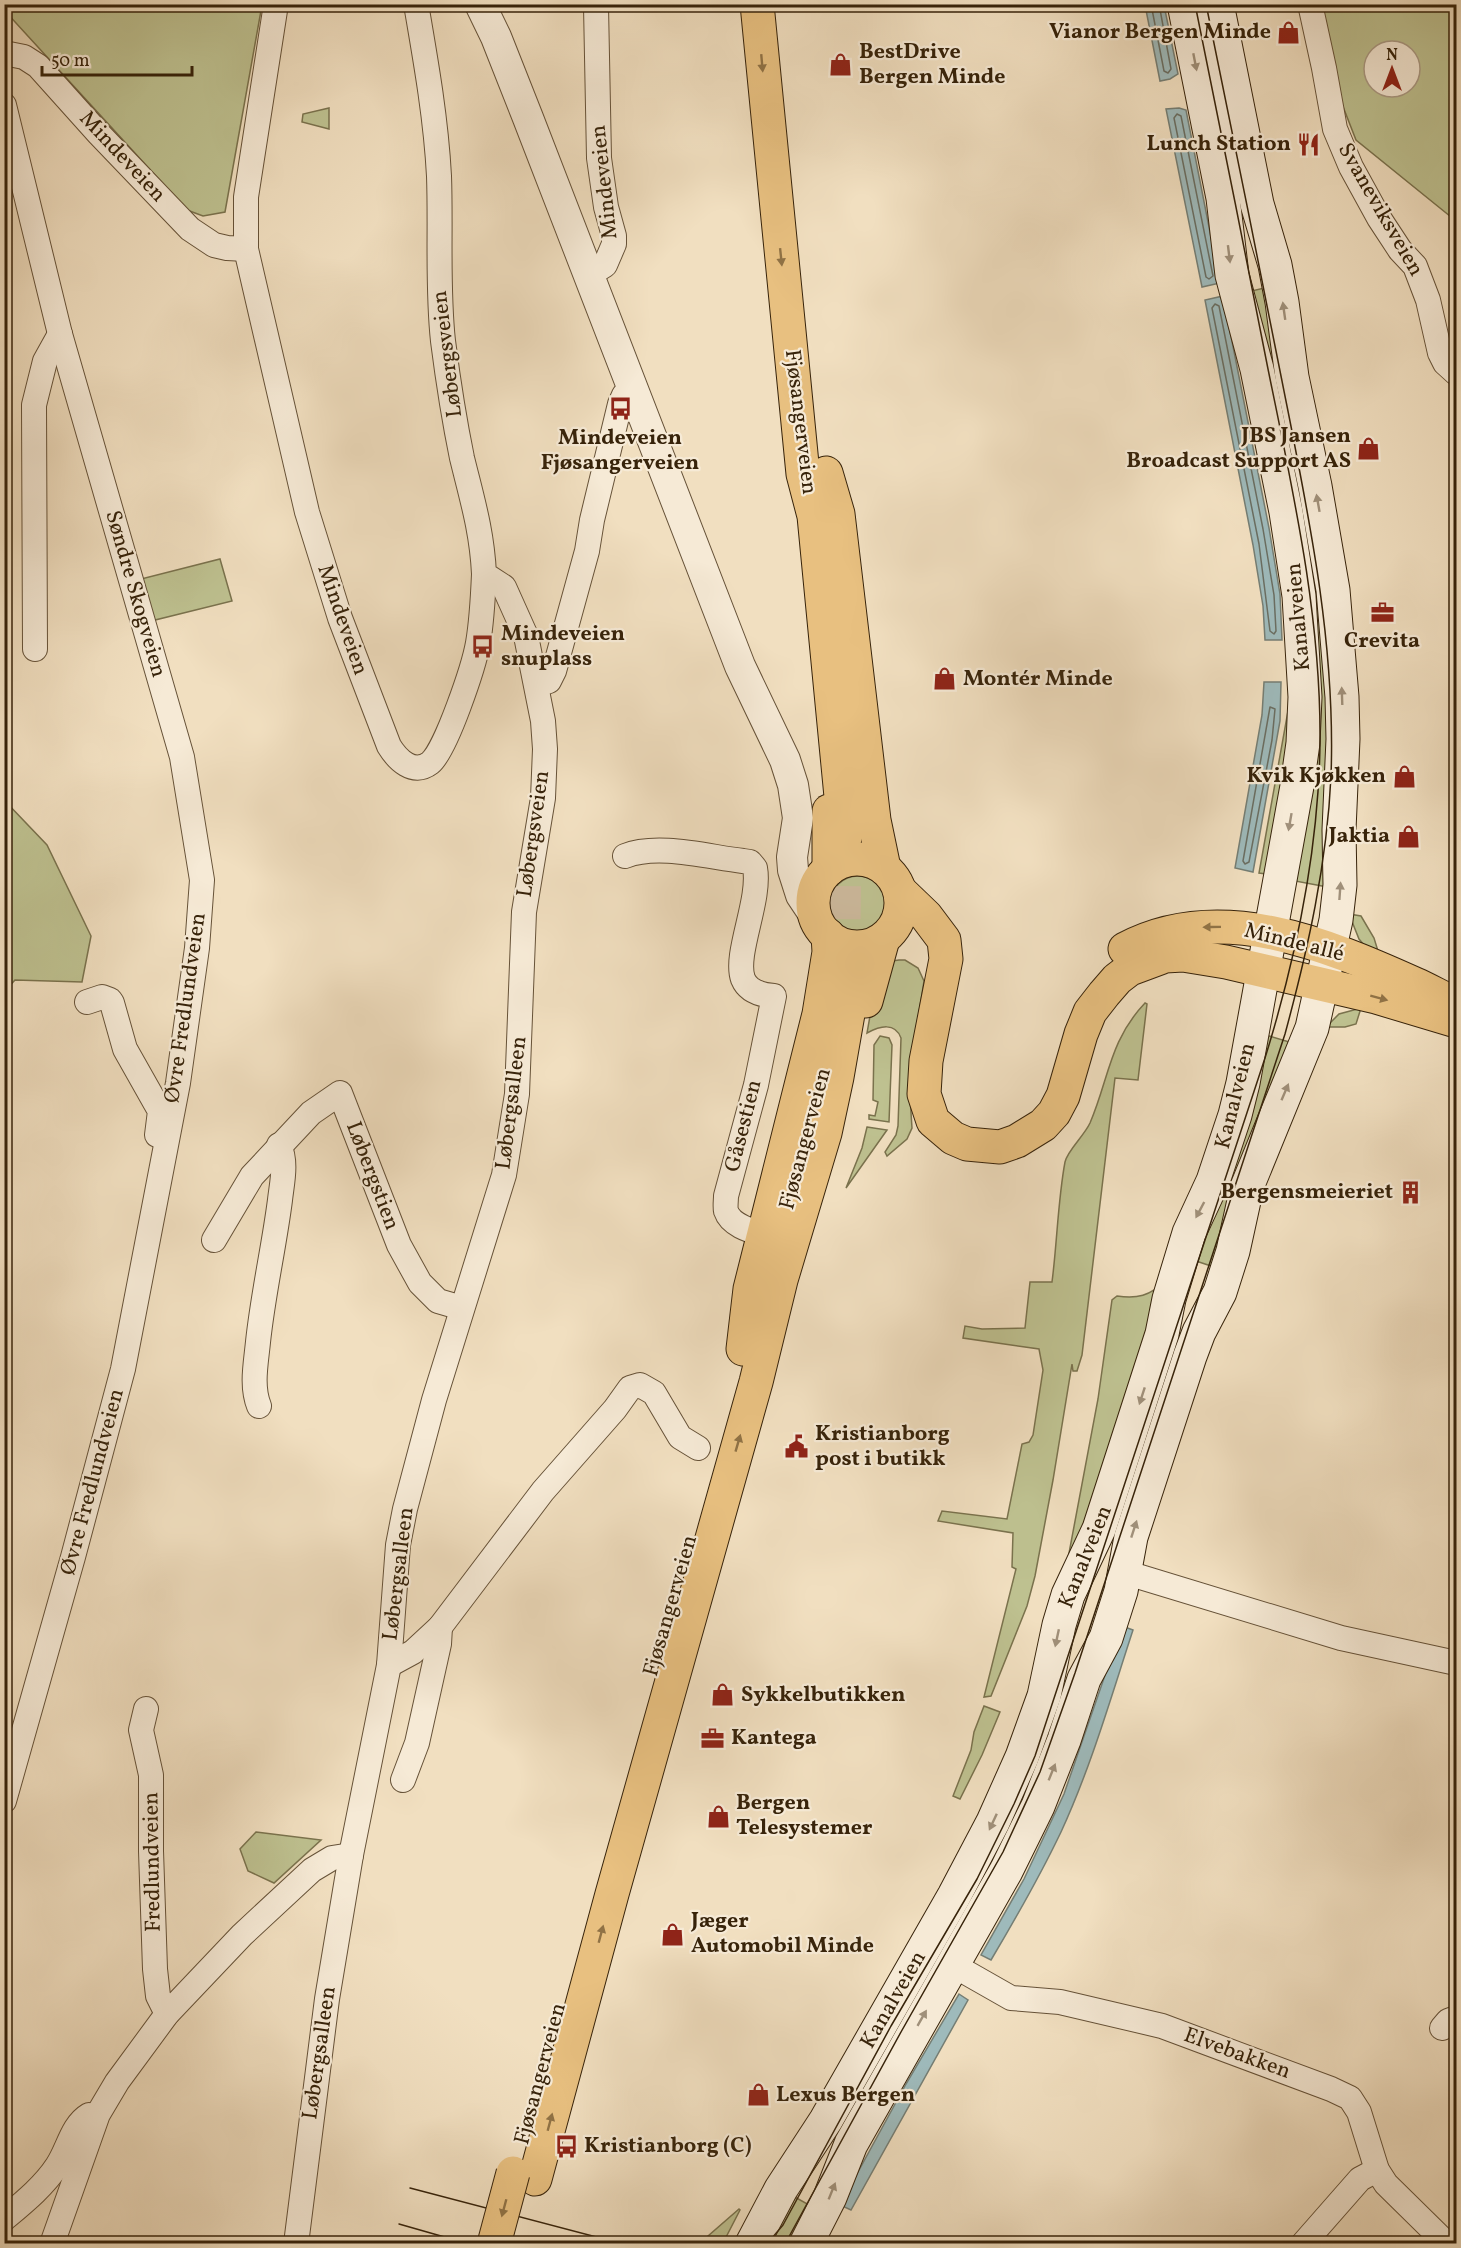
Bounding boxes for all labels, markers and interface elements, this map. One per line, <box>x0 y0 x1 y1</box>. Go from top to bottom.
place label: Vianor Bergen Minde <box>1049 17 1271 48</box>
shop icon: Vianor Bergen Minde <box>1276 19 1302 45</box>
place label: BestDrive Bergen Minde <box>859 37 1005 93</box>
scale bar <box>42 39 192 77</box>
north arrow <box>1362 39 1422 99</box>
text: N <box>1386 45 1398 67</box>
text: 50 m <box>51 49 90 74</box>
shop icon: BestDrive Bergen Minde <box>828 52 854 78</box>
one-way arrow <box>757 53 767 72</box>
one-way arrow <box>1191 53 1200 72</box>
street label: Mindeveien <box>71 104 173 210</box>
street label: Mindeveien <box>584 123 626 241</box>
place label: Lunch Station <box>1147 129 1291 160</box>
restaurant icon: Lunch Station <box>1296 131 1322 157</box>
street label: Svaneviksveien <box>1329 138 1431 282</box>
one-way arrow <box>1225 244 1234 263</box>
one-way arrow <box>776 247 786 266</box>
street label: Løbergsveien <box>425 289 471 419</box>
one-way arrow <box>1279 301 1288 320</box>
street label: Fjøsangerveien <box>776 348 824 496</box>
bus stop icon: Mindeveien Fjøsangerveien <box>607 396 633 422</box>
place label: JBS Jansen Broadcast Support AS <box>1126 421 1351 477</box>
place label: Mindeveien Fjøsangerveien <box>541 423 699 479</box>
shop icon: JBS Jansen Broadcast Support AS <box>1356 436 1382 462</box>
one-way arrow <box>1313 493 1322 512</box>
street label: Søndre Skogveien <box>96 507 174 681</box>
street label: Mindeveien <box>309 561 375 679</box>
street label: Kanalveien <box>1279 562 1319 672</box>
office icon: Crevita <box>1369 599 1395 625</box>
place label: Mindeveien snuplass <box>501 619 625 675</box>
place label: Crevita <box>1344 626 1420 657</box>
bus stop icon: Mindeveien snuplass <box>470 634 496 660</box>
place label: Montér Minde <box>963 664 1113 695</box>
shop icon: Montér Minde <box>932 666 958 692</box>
one-way arrow <box>1337 686 1346 705</box>
place label: Kvik Kjøkken <box>1247 761 1386 792</box>
shop icon: Kvik Kjøkken <box>1391 763 1417 789</box>
street label: Løbergsveien <box>510 769 558 899</box>
one-way arrow <box>1286 812 1295 831</box>
place label: Jaktia <box>1328 821 1390 852</box>
shop icon: Jaktia <box>1395 823 1421 849</box>
one-way arrow <box>1335 881 1344 900</box>
street label: Øvre Fredlundveien <box>157 911 215 1105</box>
street label: Minde allé <box>1241 916 1347 970</box>
one-way arrow <box>1202 922 1221 932</box>
one-way arrow <box>1370 994 1389 1004</box>
street label: Løbergsalleen <box>488 1034 536 1172</box>
street label: Kanalveien <box>1208 1040 1264 1152</box>
street label: Fjøsangerveien <box>772 1065 840 1213</box>
street label: Gåsestien <box>718 1077 770 1175</box>
one-way arrow <box>1281 1083 1290 1101</box>
street label: Løbergstien <box>337 1117 407 1235</box>
place label: Bergensmeieriet <box>1221 1177 1393 1208</box>
building icon: Bergensmeieriet <box>1398 1179 1424 1205</box>
one-way arrow <box>1195 1201 1205 1218</box>
street label: Øvre Fredlundveien <box>53 1385 133 1579</box>
one-way arrow <box>1137 1387 1147 1405</box>
place label: Kristianborg post i butikk <box>815 1419 950 1475</box>
one-way arrow <box>734 1434 743 1452</box>
public building icon: Kristianborg post i butikk <box>784 1434 810 1460</box>
street label: Kanalveien <box>1051 1501 1121 1613</box>
street label: Løbergsalleen <box>375 1505 423 1643</box>
one-way arrow <box>1129 1520 1139 1538</box>
street label: Fjøsangerveien <box>636 1532 706 1680</box>
one-way arrow <box>1052 1629 1061 1648</box>
place label: Sykkelbutikken <box>741 1680 905 1711</box>
shop icon: Sykkelbutikken <box>710 1682 736 1708</box>
place label: Kantega <box>731 1723 817 1754</box>
office icon: Kantega <box>700 1725 726 1751</box>
one-way arrow <box>1048 1763 1057 1781</box>
place label: Bergen Telesystemer <box>736 1788 873 1844</box>
street label: Fredlundveien <box>136 1792 170 1932</box>
shop icon: Bergen Telesystemer <box>705 1803 731 1829</box>
one-way arrow <box>988 1813 998 1831</box>
place label: Jæger Automobil Minde <box>690 1906 874 1962</box>
shop icon: Jæger Automobil Minde <box>660 1921 686 1947</box>
one-way arrow <box>597 1925 606 1943</box>
street label: Kanalveien <box>853 1945 935 2055</box>
street label: Løbergsalleen <box>295 1984 345 2122</box>
street label: Fjøsangerveien <box>507 2000 575 2148</box>
one-way arrow <box>917 2010 927 2027</box>
street label: Elvebakken <box>1179 2020 1295 2088</box>
place label: Lexus Bergen <box>776 2080 915 2111</box>
shop icon: Lexus Bergen <box>745 2082 771 2108</box>
one-way arrow <box>546 2113 556 2132</box>
place label: Kristianborg (C) <box>584 2131 752 2162</box>
bus stop icon: Kristianborg (C) <box>553 2133 579 2159</box>
one-way arrow <box>828 2182 837 2200</box>
one-way arrow <box>499 2199 508 2217</box>

